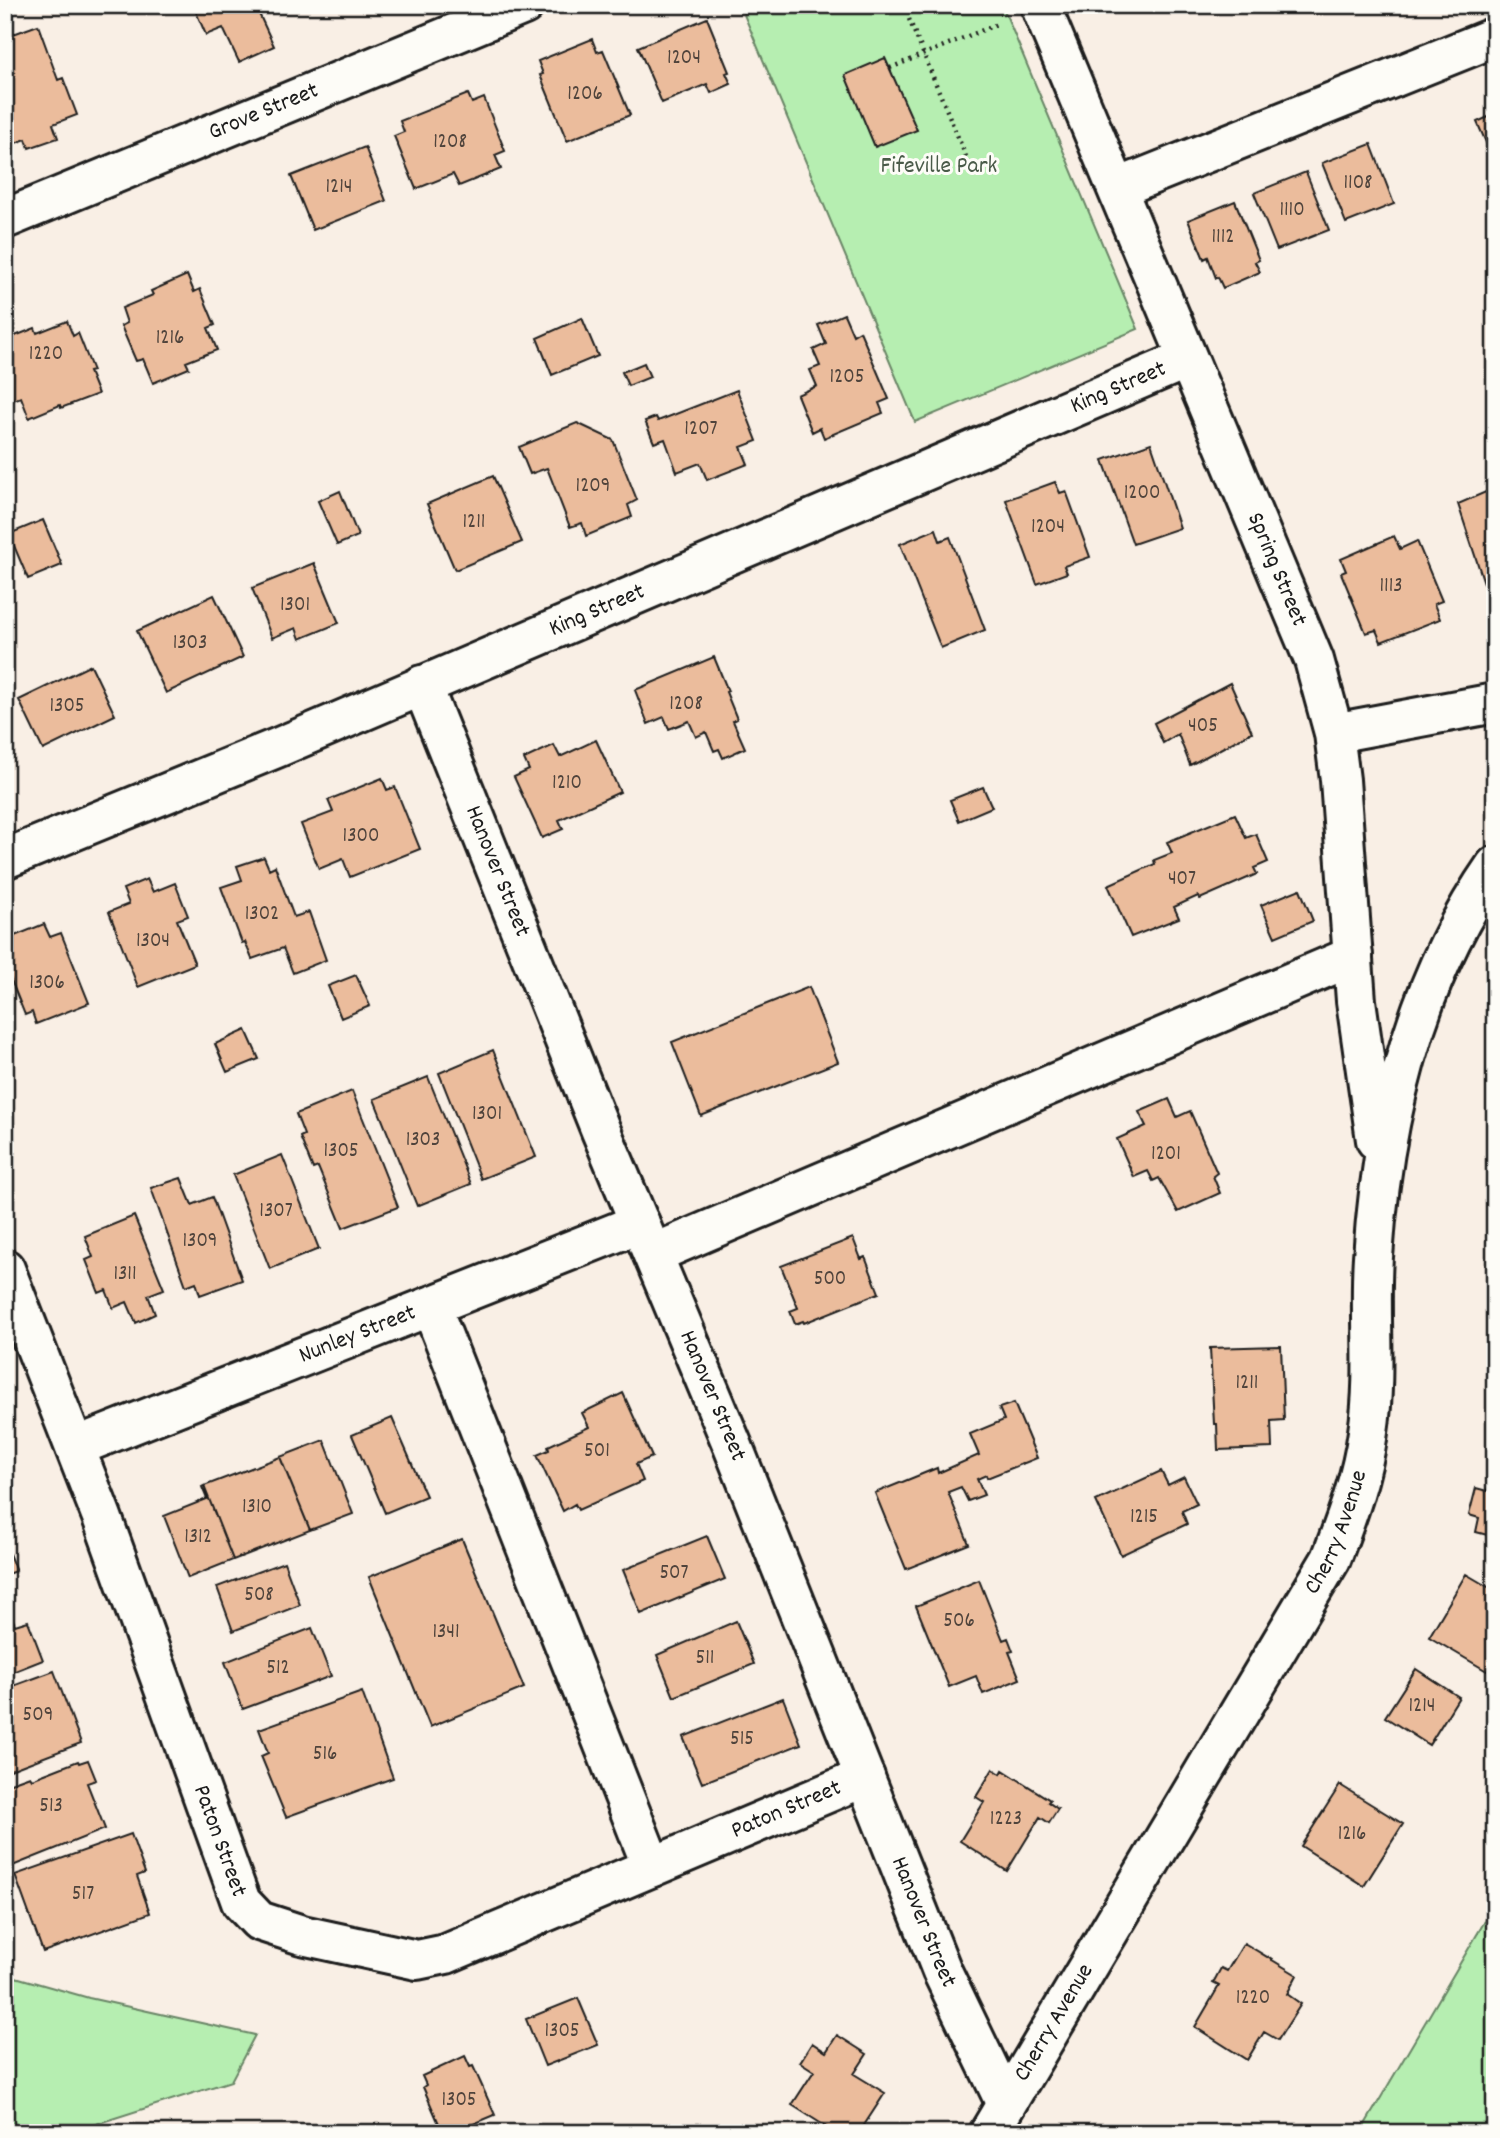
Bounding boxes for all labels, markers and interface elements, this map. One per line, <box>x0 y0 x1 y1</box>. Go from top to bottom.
house number: 1204 <box>667 44 701 74</box>
street label: Grove Street <box>204 74 324 150</box>
house number: 1206 <box>567 80 603 110</box>
house number: 1208 <box>433 128 467 158</box>
park label: Fifeville Park <box>881 150 997 184</box>
house number: 1108 <box>1343 169 1373 199</box>
house number: 1214 <box>325 173 353 203</box>
house number: 1110 <box>1279 196 1305 226</box>
house number: 1112 <box>1212 223 1234 253</box>
house number: 1216 <box>156 324 184 354</box>
house number: 1220 <box>29 340 63 370</box>
street label: King Street <box>1065 353 1172 424</box>
house number: 1205 <box>830 363 864 393</box>
house number: 1207 <box>684 415 718 445</box>
house number: 1209 <box>576 472 610 502</box>
house number: 1200 <box>1124 479 1160 509</box>
street label: Spring Street <box>1237 507 1315 632</box>
house number: 1211 <box>463 508 485 538</box>
house number: 1204 <box>1031 513 1065 543</box>
house number: 1113 <box>1379 572 1403 602</box>
street label: King Street <box>544 576 650 647</box>
house number: 1301 <box>280 591 310 621</box>
house number: 1303 <box>173 629 207 659</box>
house number: 1208 <box>669 690 703 720</box>
house number: 1305 <box>49 692 85 722</box>
house number: 405 <box>1188 712 1218 742</box>
house number: 1210 <box>552 769 582 799</box>
street label: Hanover Street <box>455 801 539 942</box>
house number: 1300 <box>343 822 379 852</box>
house number: 407 <box>1168 865 1196 895</box>
house number: 1302 <box>245 900 279 930</box>
house number: 1304 <box>136 927 170 957</box>
house number: 1306 <box>29 969 65 999</box>
house number: 1301 <box>472 1100 502 1130</box>
house number: 1303 <box>406 1126 440 1156</box>
house number: 1305 <box>323 1137 359 1167</box>
house number: 1201 <box>1151 1140 1181 1170</box>
house number: 1307 <box>259 1197 293 1227</box>
house number: 1309 <box>183 1227 218 1257</box>
house number: 1311 <box>113 1260 137 1290</box>
house number: 500 <box>814 1265 846 1295</box>
street label: Nunley Street <box>294 1296 421 1373</box>
street label: Hanover Street <box>670 1326 754 1467</box>
house number: 1211 <box>1236 1369 1258 1399</box>
house number: 501 <box>584 1437 610 1467</box>
street label: Cherry Avenue <box>1296 1467 1377 1601</box>
house number: 1310 <box>242 1493 272 1523</box>
house number: 1215 <box>1130 1503 1158 1533</box>
house number: 1312 <box>184 1523 212 1553</box>
house number: 507 <box>659 1559 689 1589</box>
house number: 508 <box>244 1581 274 1611</box>
house number: 506 <box>943 1607 975 1637</box>
house number: 1341 <box>432 1618 460 1648</box>
house number: 511 <box>696 1644 714 1674</box>
house number: 512 <box>266 1654 290 1684</box>
house number: 1214 <box>1408 1692 1436 1722</box>
house number: 509 <box>23 1701 53 1731</box>
house number: 515 <box>730 1725 754 1755</box>
house number: 516 <box>313 1740 337 1770</box>
street label: Paton Street <box>726 1772 847 1848</box>
street label: Paton Street <box>183 1781 255 1902</box>
house number: 513 <box>39 1792 63 1822</box>
house number: 1223 <box>990 1805 1022 1835</box>
house number: 1216 <box>1338 1820 1366 1850</box>
street label: Hanover Street <box>881 1852 965 1994</box>
house number: 517 <box>72 1880 94 1910</box>
street label: Cherry Avenue <box>1006 1958 1103 2089</box>
house number: 1220 <box>1236 1984 1270 2014</box>
house number: 1305 <box>544 2017 580 2047</box>
house number: 1305 <box>441 2086 477 2116</box>

